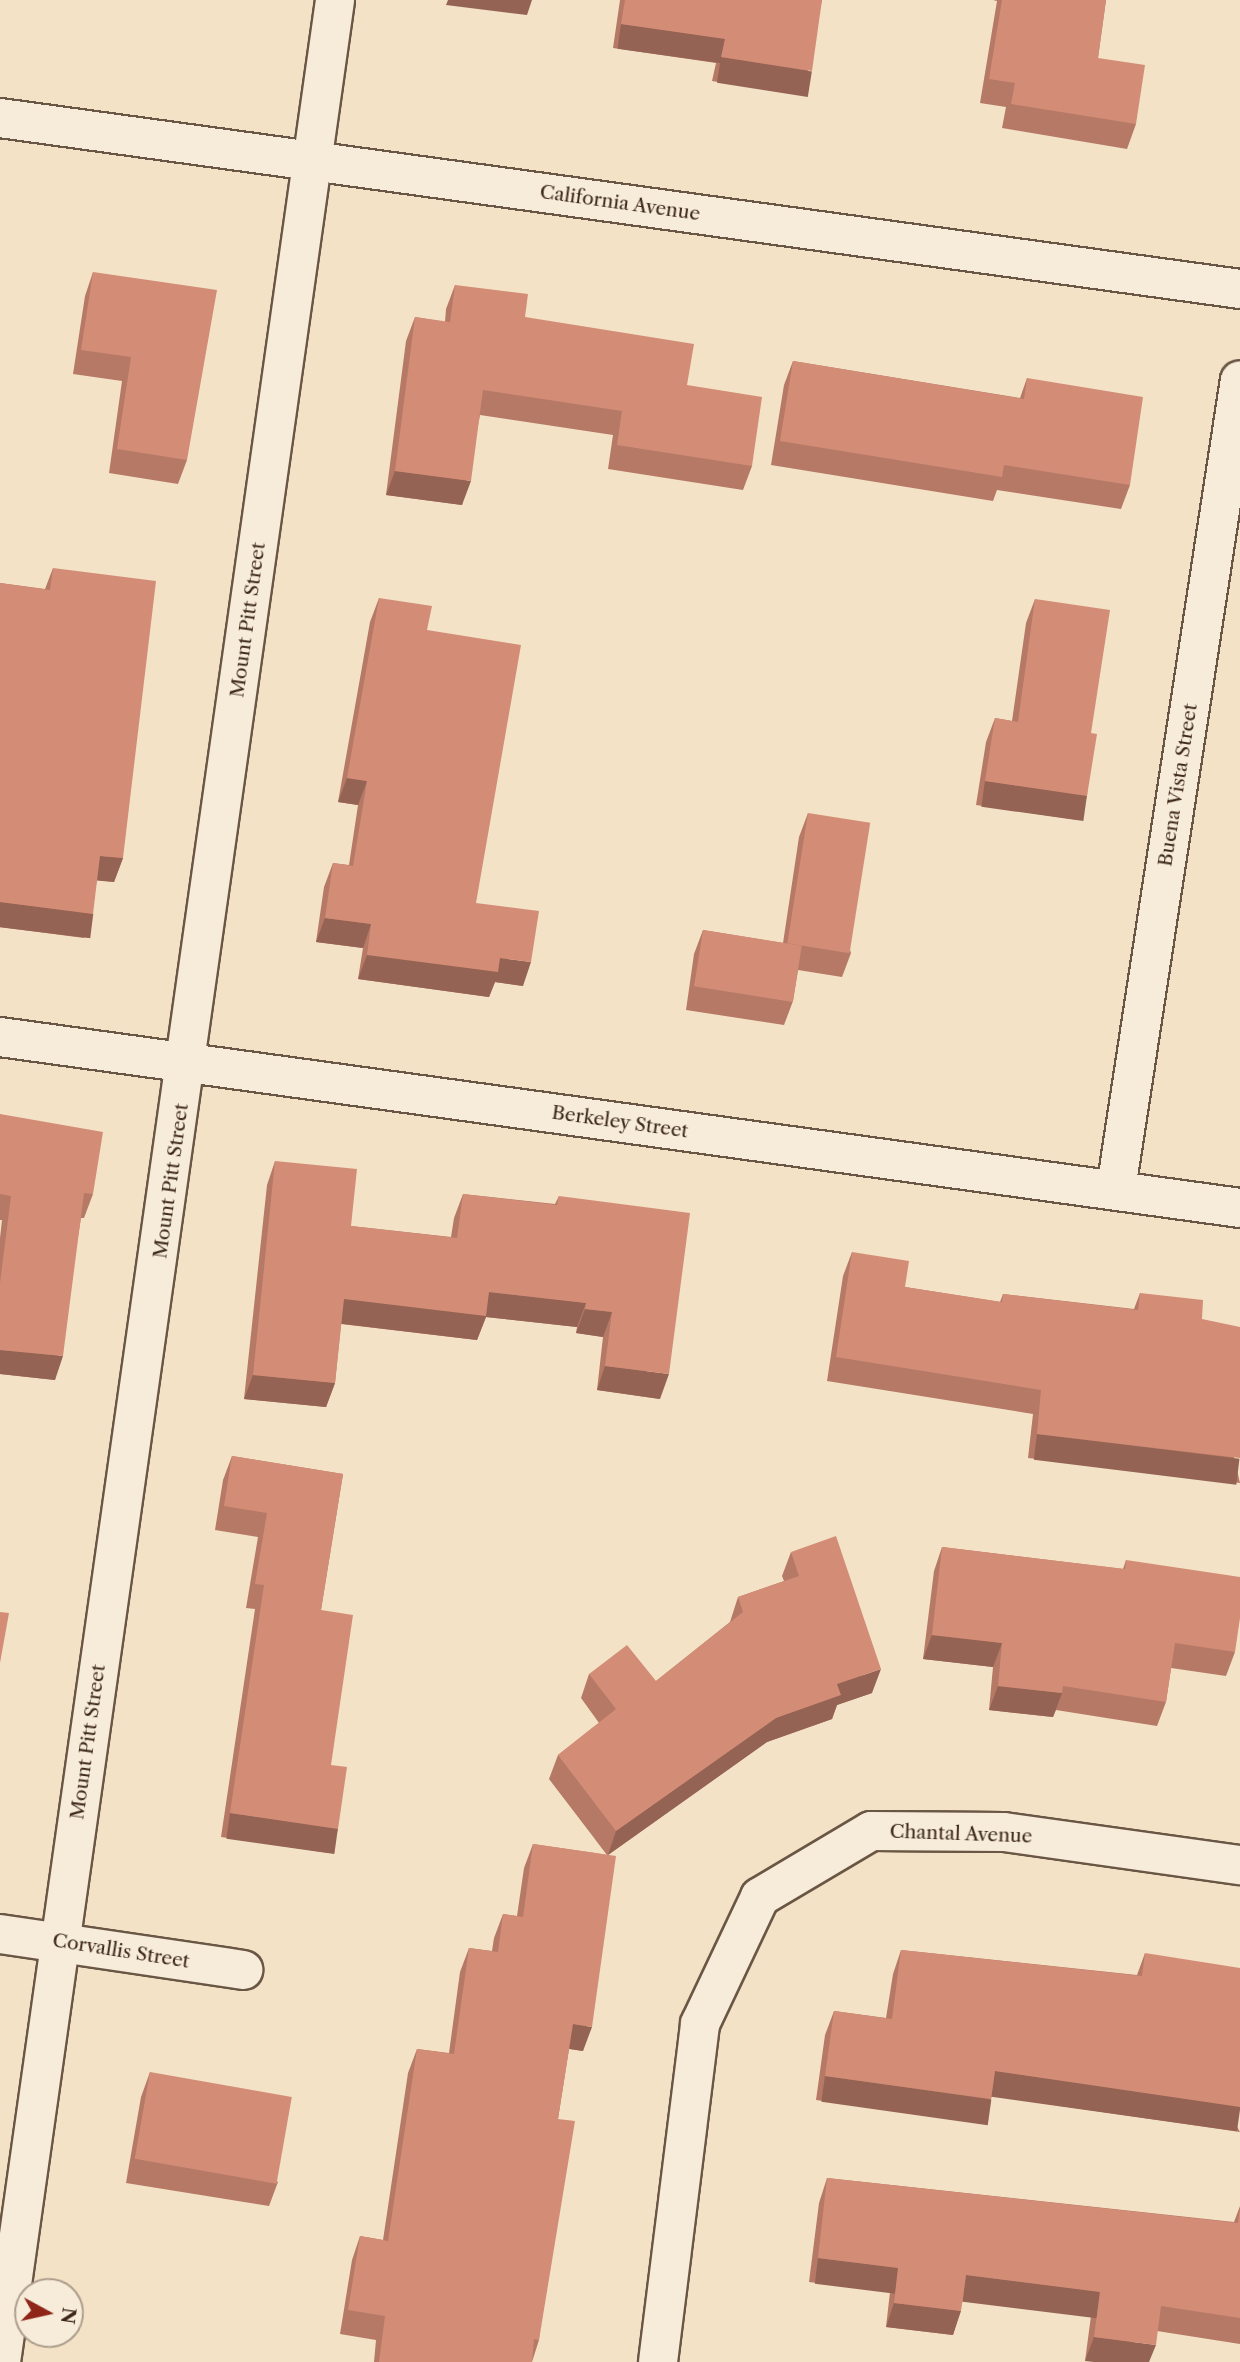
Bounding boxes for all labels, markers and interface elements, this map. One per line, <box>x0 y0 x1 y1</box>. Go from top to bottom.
street label: California Avenue <box>538 180 702 226</box>
street label: Mount Pitt Street <box>226 541 270 699</box>
street label: Buena Vista Street <box>1154 701 1202 869</box>
street label: Berkeley Street <box>550 1101 690 1143</box>
street label: Mount Pitt Street <box>149 1102 193 1260</box>
street label: Mount Pitt Street <box>66 1663 110 1821</box>
street label: Chantal Avenue <box>889 1820 1033 1848</box>
street label: Corvallis Street <box>51 1929 191 1973</box>
north arrow <box>14 2278 84 2348</box>
text: N <box>56 2306 81 2325</box>

